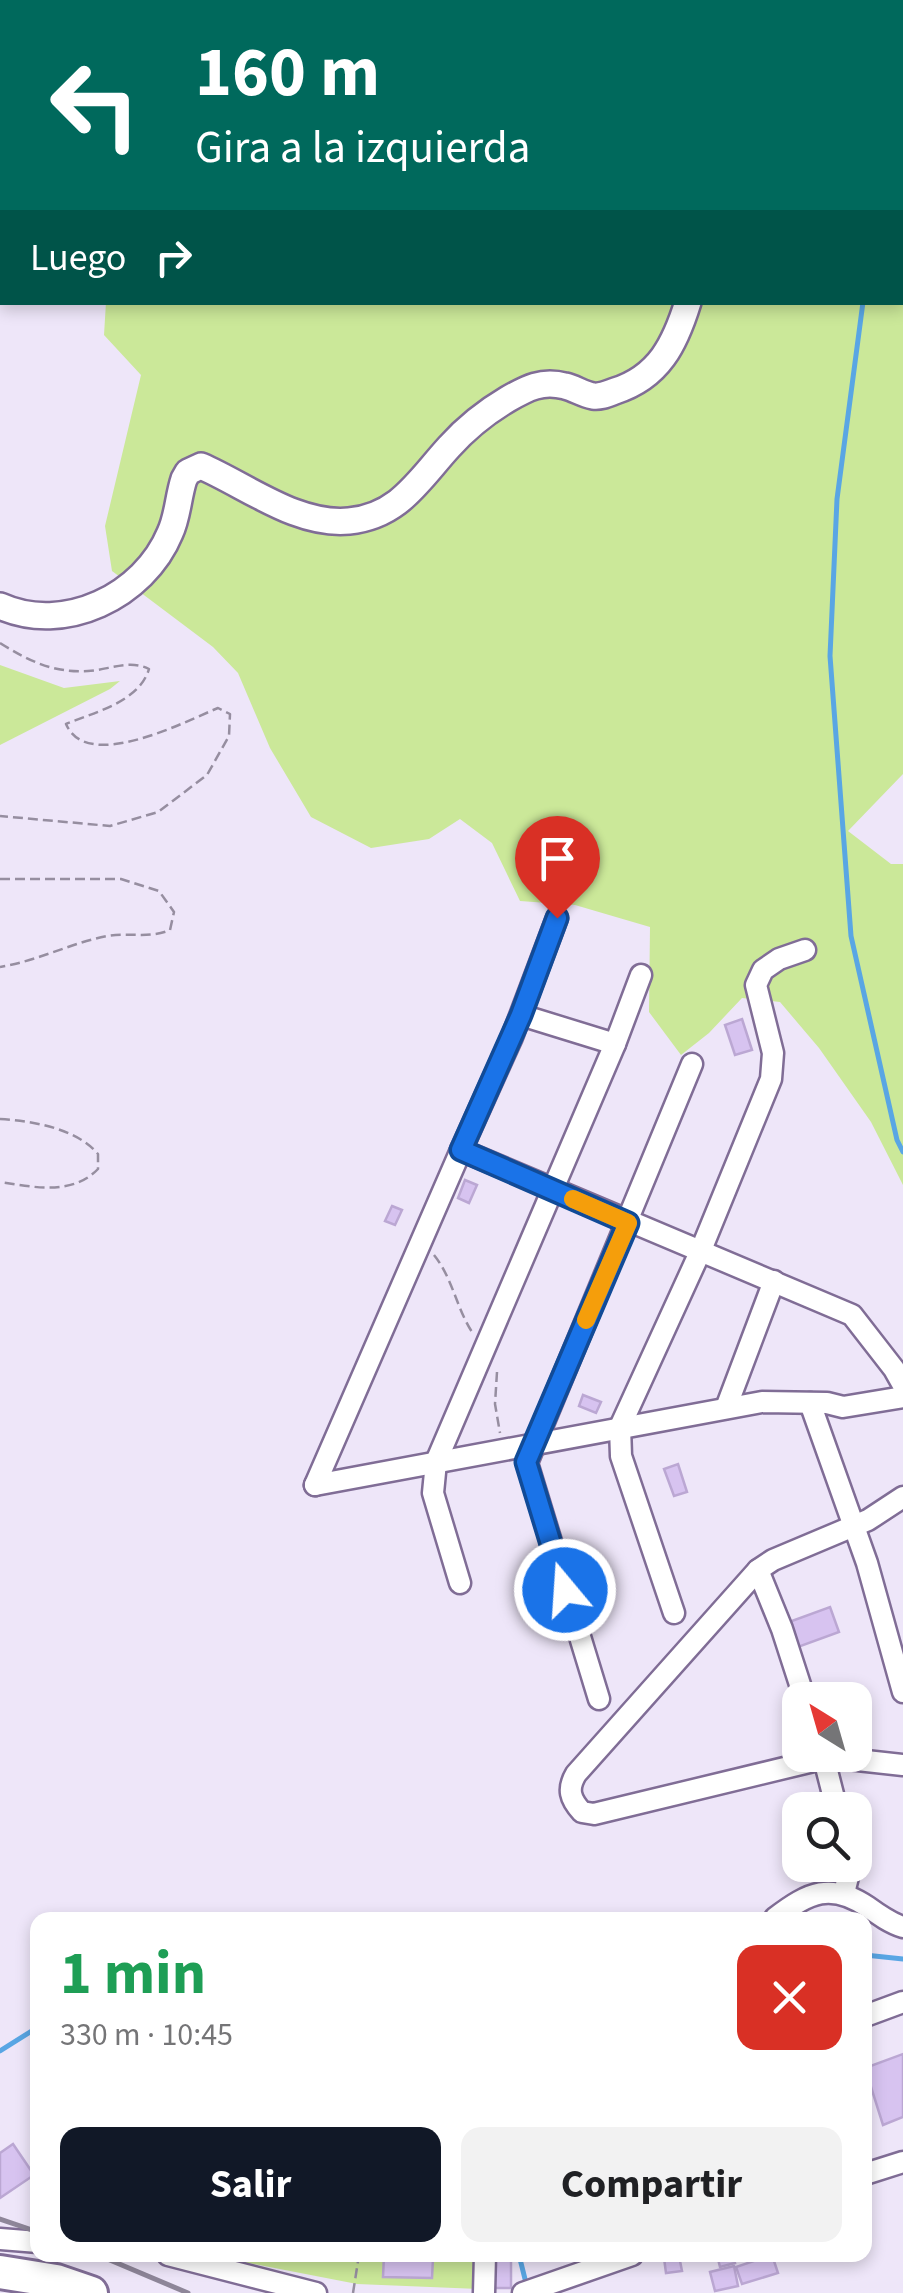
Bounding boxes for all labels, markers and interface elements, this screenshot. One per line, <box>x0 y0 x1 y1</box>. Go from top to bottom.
text: 160 m <box>195 23 380 123</box>
icon: left <box>30 40 160 170</box>
text: Gira a la izquierda <box>195 116 530 180</box>
icon: right <box>146 230 201 285</box>
text: Luego <box>30 231 126 285</box>
pin <box>515 816 600 919</box>
icon: arrive <box>530 831 585 886</box>
position arrow <box>513 1538 617 1642</box>
north arrow <box>782 1682 872 1772</box>
map controls <box>782 1682 872 1882</box>
button: search <box>782 1792 872 1882</box>
text: 1 min <box>60 1932 206 2017</box>
button: close <box>737 1945 842 2050</box>
text: 330 m · 10:45 <box>60 2012 233 2058</box>
button: Salir <box>60 2127 441 2242</box>
button: Compartir <box>461 2127 842 2242</box>

